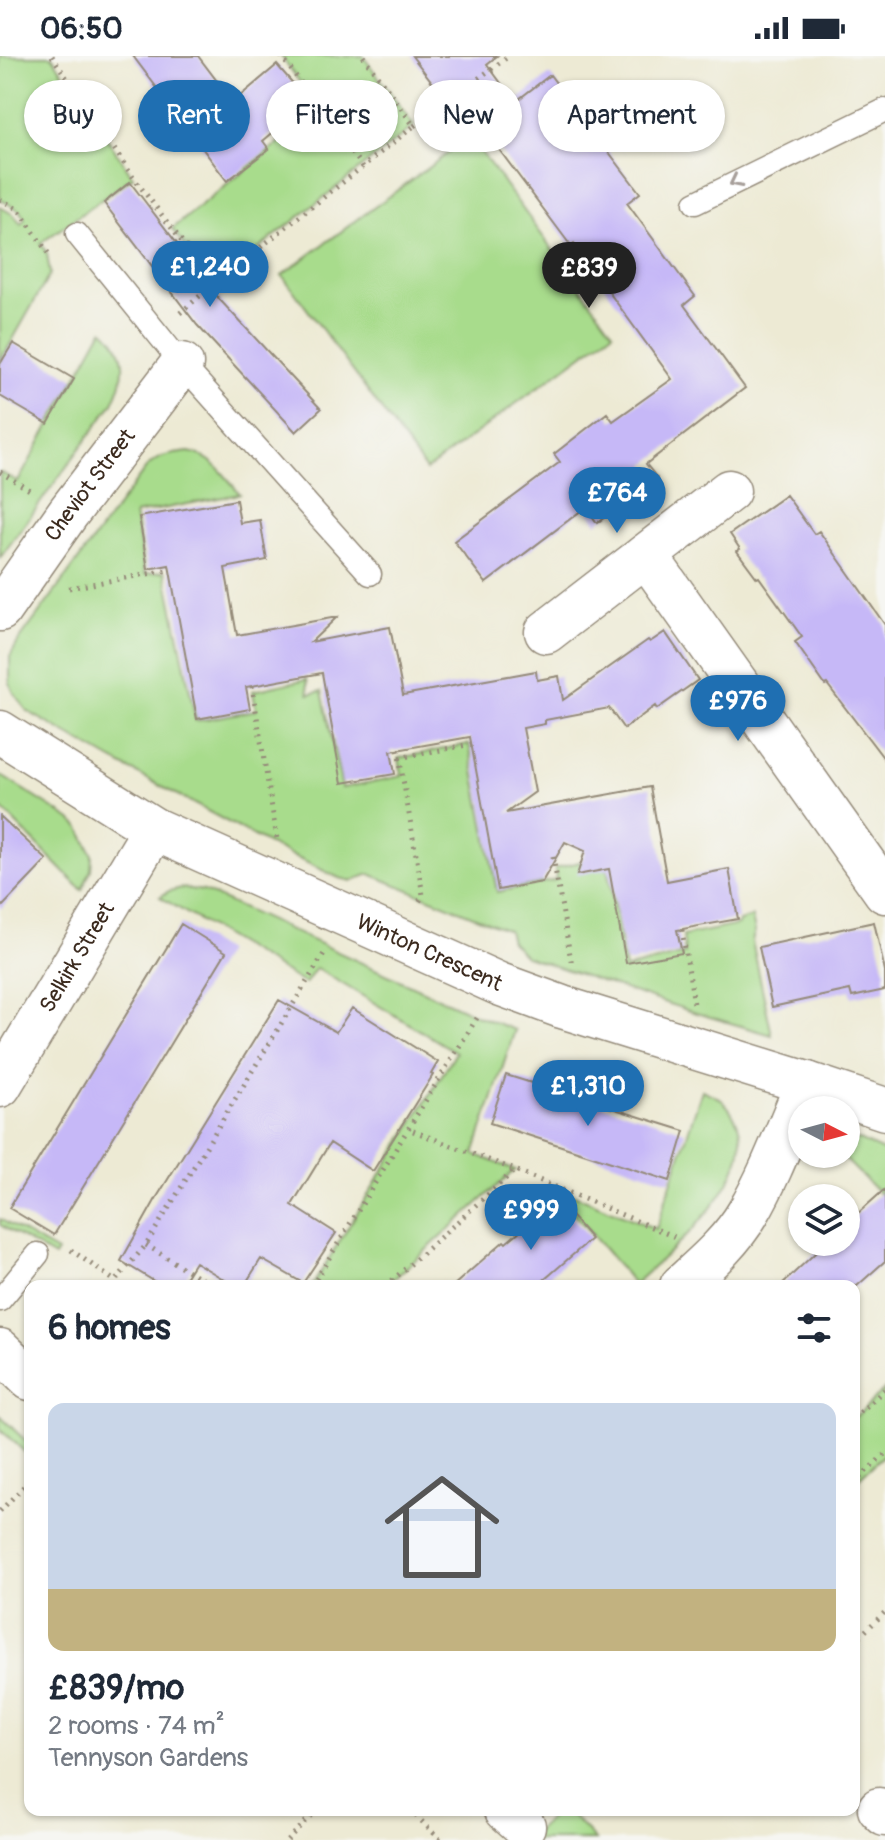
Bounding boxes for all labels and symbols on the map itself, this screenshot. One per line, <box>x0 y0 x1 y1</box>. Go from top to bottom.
one-way arrow <box>729 173 744 188</box>
pin: £1,240 <box>145 241 275 309</box>
pin: £839 <box>542 242 636 310</box>
street label: Cheviot Street <box>39 423 141 547</box>
pin: £764 <box>570 467 664 535</box>
pin: £976 <box>691 675 785 743</box>
street label: Selkirk Street <box>33 897 121 1018</box>
street label: Winton Crescent <box>352 908 507 998</box>
pin: £1,310 <box>523 1060 653 1128</box>
north arrow <box>788 1096 860 1168</box>
pin: £999 <box>484 1184 578 1252</box>

